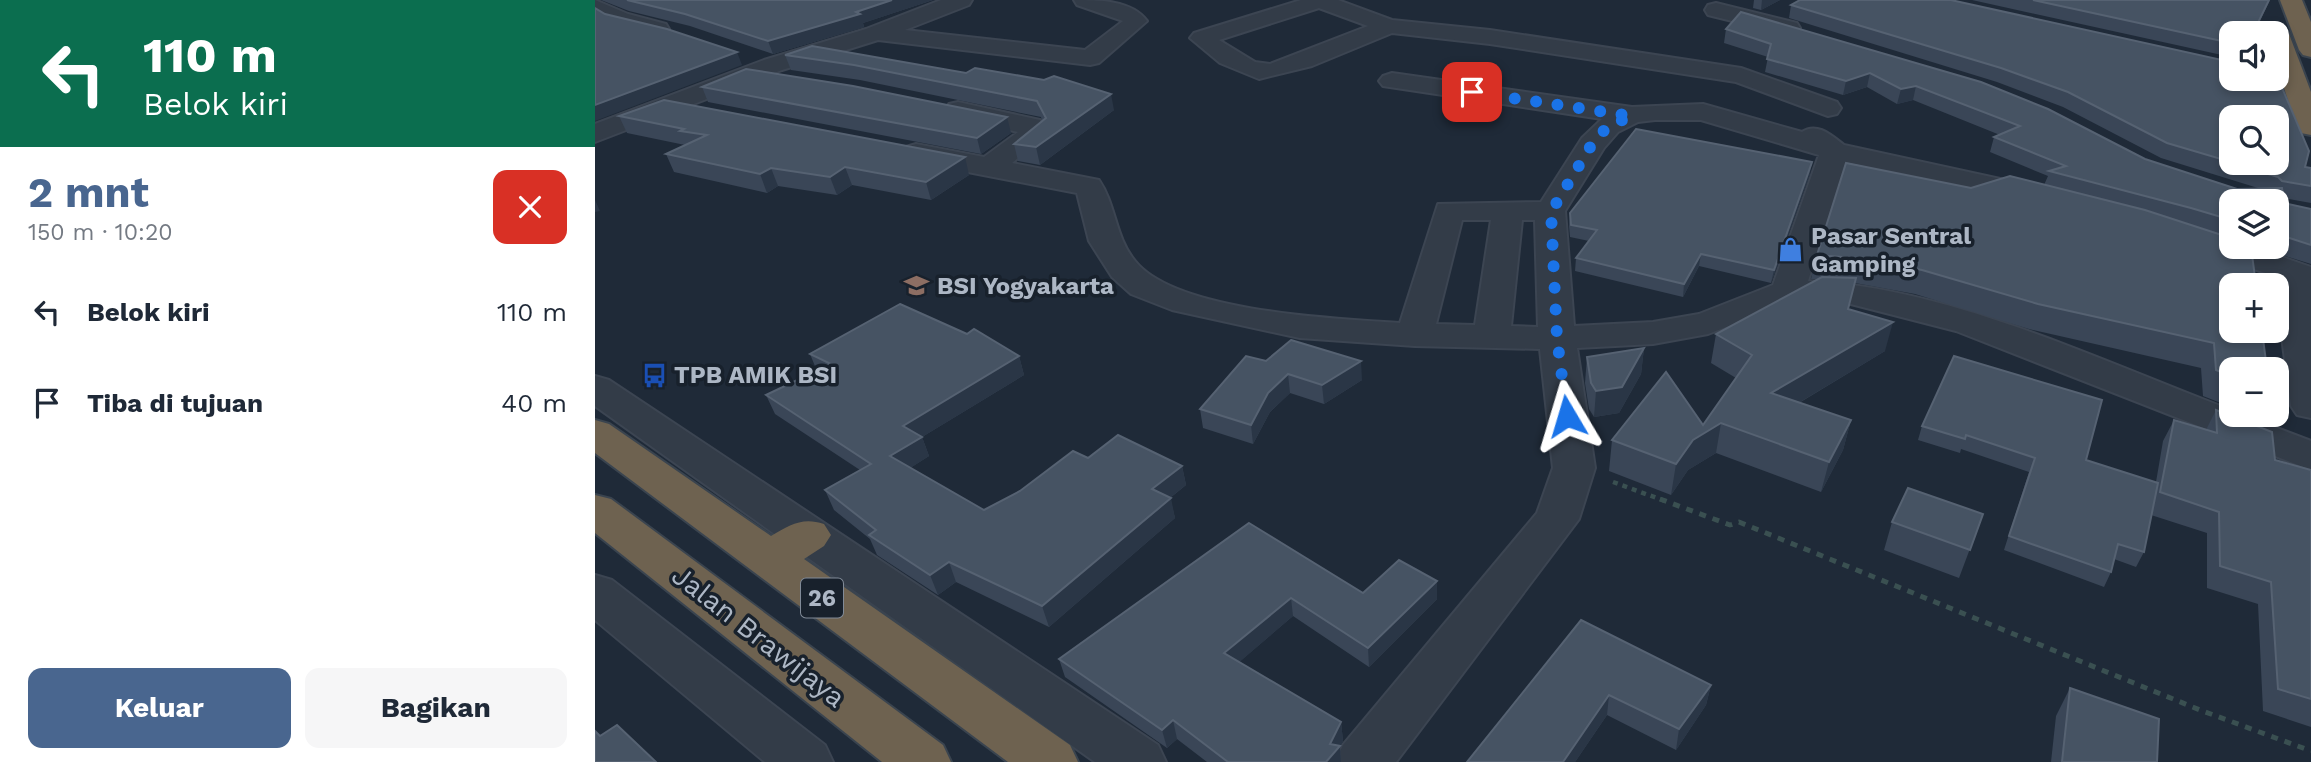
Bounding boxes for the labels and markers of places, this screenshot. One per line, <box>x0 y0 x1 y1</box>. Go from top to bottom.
pin <box>1442 62 1502 122</box>
place label: Pasar Sentral Gamping <box>1811 222 1971 278</box>
shop icon: Pasar Sentral Gamping <box>1777 236 1805 264</box>
school or university icon: BSI Yogyakarta <box>903 272 931 300</box>
place label: BSI Yogyakarta <box>937 272 1114 300</box>
bus stop icon: TPB AMIK BSI <box>640 361 668 389</box>
place label: TPB AMIK BSI <box>674 361 837 389</box>

